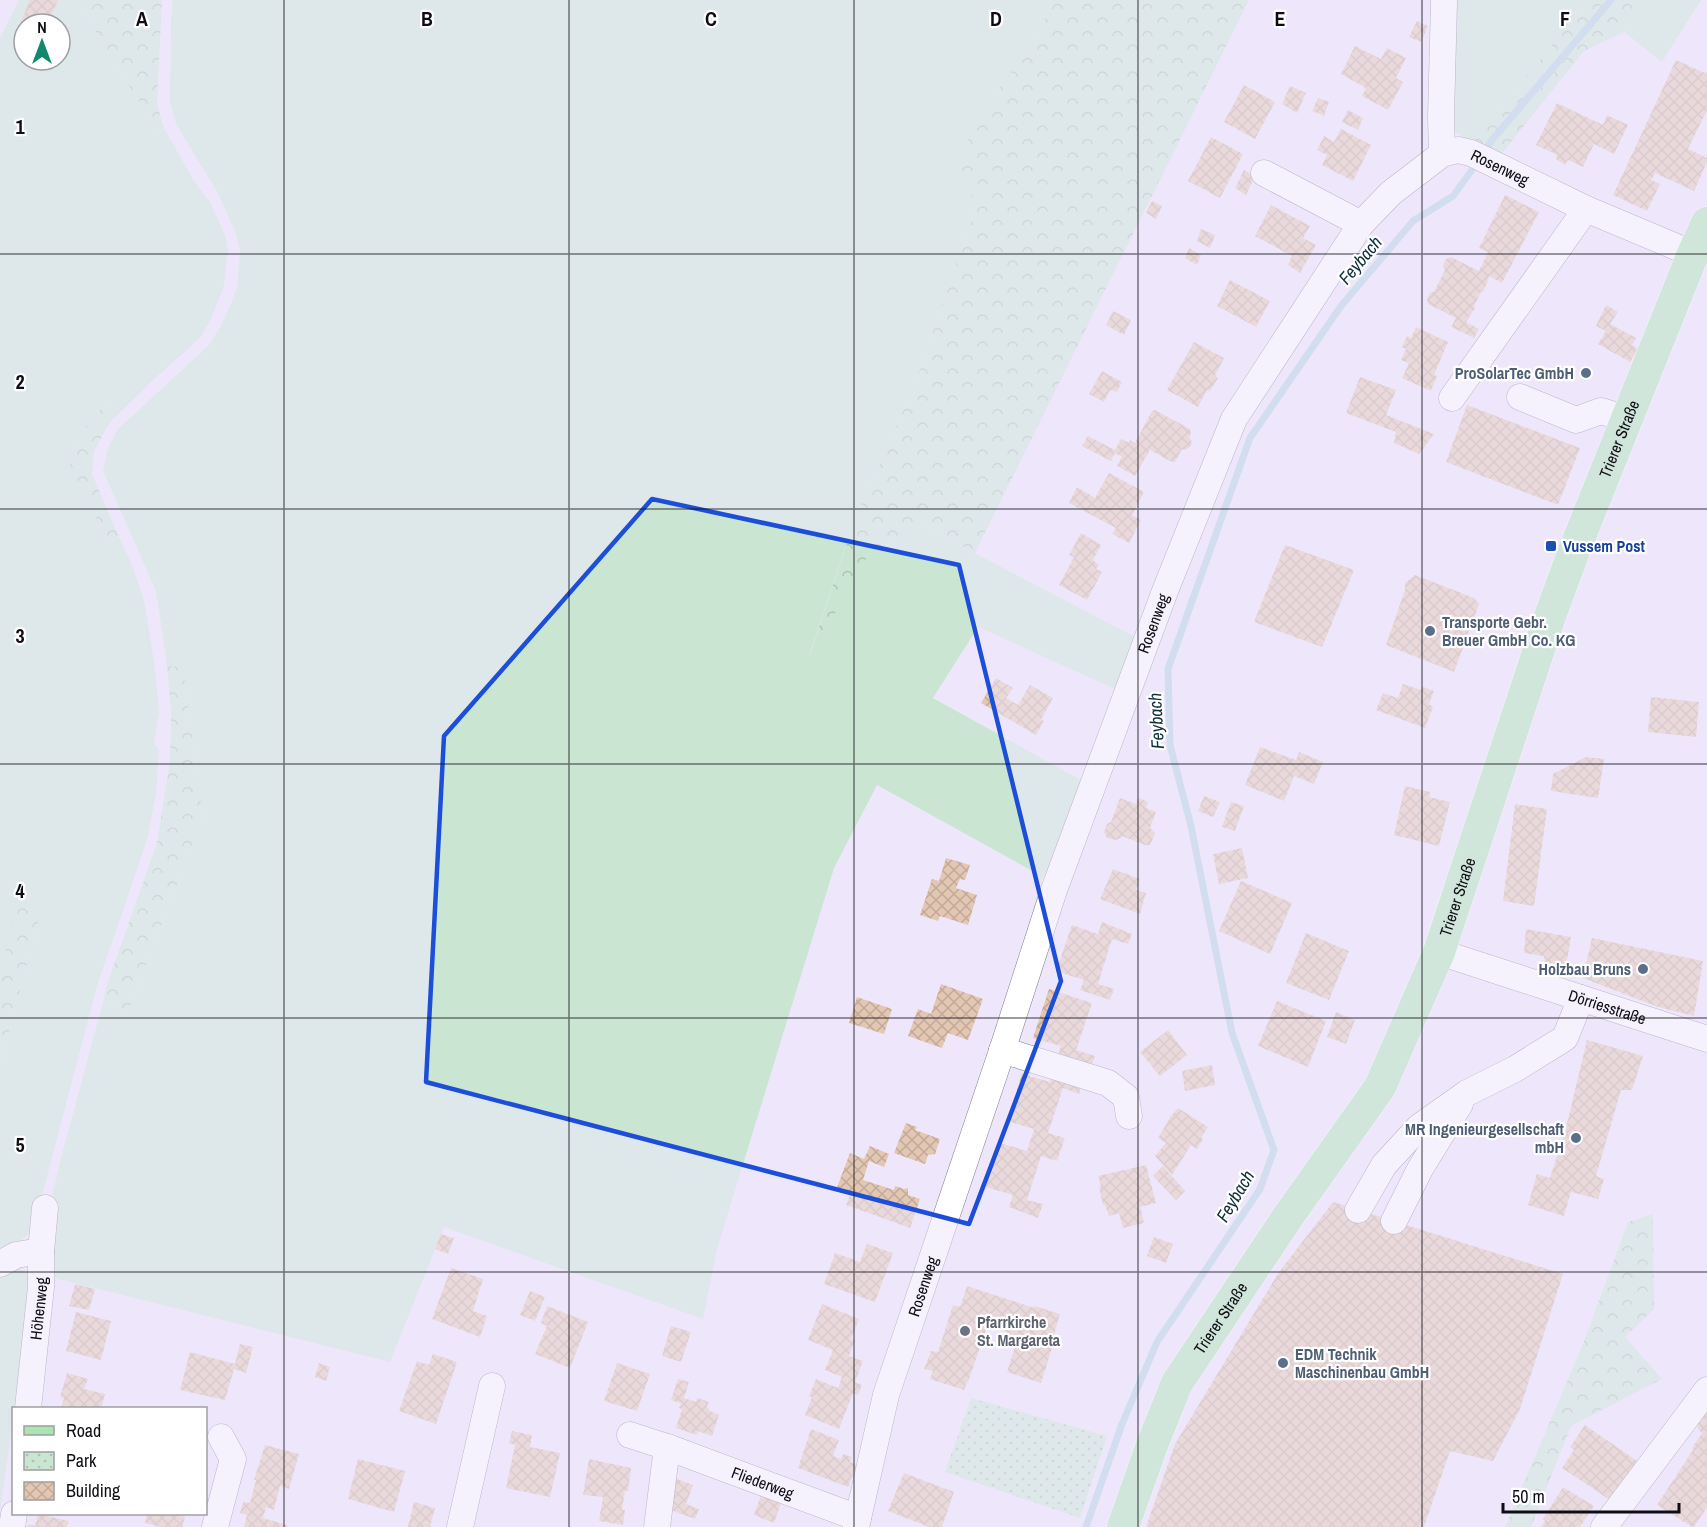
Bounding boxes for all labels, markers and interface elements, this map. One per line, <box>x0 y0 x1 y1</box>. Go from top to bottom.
text: A <box>136 5 148 32</box>
text: B <box>421 5 433 32</box>
text: C <box>705 5 717 32</box>
text: D <box>990 5 1002 32</box>
text: E <box>1275 5 1286 32</box>
text: F <box>1560 5 1570 32</box>
north arrow <box>12 12 72 72</box>
text: N <box>37 16 47 38</box>
text: 1 <box>15 113 25 140</box>
street label: Rosenweg <box>1467 144 1533 191</box>
water label: Feybach <box>1332 230 1388 290</box>
place label: ProSolarTec GmbH <box>1455 362 1574 384</box>
marker: ProSolarTec GmbH <box>1579 366 1593 380</box>
text: 2 <box>15 368 25 395</box>
street label: Trierer Straße <box>1593 397 1644 481</box>
place label: Vussem Post <box>1563 535 1646 557</box>
marker: Vussem Post <box>1544 539 1558 553</box>
street label: Rosenweg <box>1132 590 1174 656</box>
place label: Transporte Gebr. Breuer GmbH Co. KG <box>1442 611 1575 651</box>
text: 3 <box>15 622 25 649</box>
marker: Transporte Gebr. Breuer GmbH Co. KG <box>1423 624 1437 638</box>
water label: Feybach <box>1142 692 1170 750</box>
street label: Trierer Straße <box>1434 855 1480 939</box>
text: 4 <box>15 877 25 904</box>
place label: Holzbau Bruns <box>1538 958 1631 980</box>
marker: Holzbau Bruns <box>1636 962 1650 976</box>
street label: Dörriesstraße <box>1566 984 1649 1030</box>
place label: MR Ingenieurgesellschaft mbH <box>1405 1118 1565 1158</box>
text: 5 <box>15 1131 25 1158</box>
marker: MR Ingenieurgesellschaft mbH <box>1569 1131 1583 1145</box>
water label: Feybach <box>1210 1166 1260 1226</box>
street label: Rosenweg <box>902 1253 943 1319</box>
street label: Höhenweg <box>24 1277 52 1341</box>
street label: Trierer Straße <box>1188 1278 1252 1358</box>
place label: Pfarrkirche St. Margareta <box>977 1311 1061 1351</box>
marker: Pfarrkirche St. Margareta <box>958 1324 972 1338</box>
place label: EDM Technik Maschinenbau GmbH <box>1295 1343 1429 1383</box>
marker: EDM Technik Maschinenbau GmbH <box>1276 1356 1290 1370</box>
legend <box>12 1407 207 1515</box>
text: Road <box>66 1418 101 1443</box>
text: Park <box>66 1448 97 1473</box>
street label: Fliederweg <box>728 1461 798 1504</box>
scale bar <box>1503 1476 1678 1514</box>
text: Building <box>66 1478 121 1503</box>
text: 50 m <box>1512 1484 1545 1509</box>

